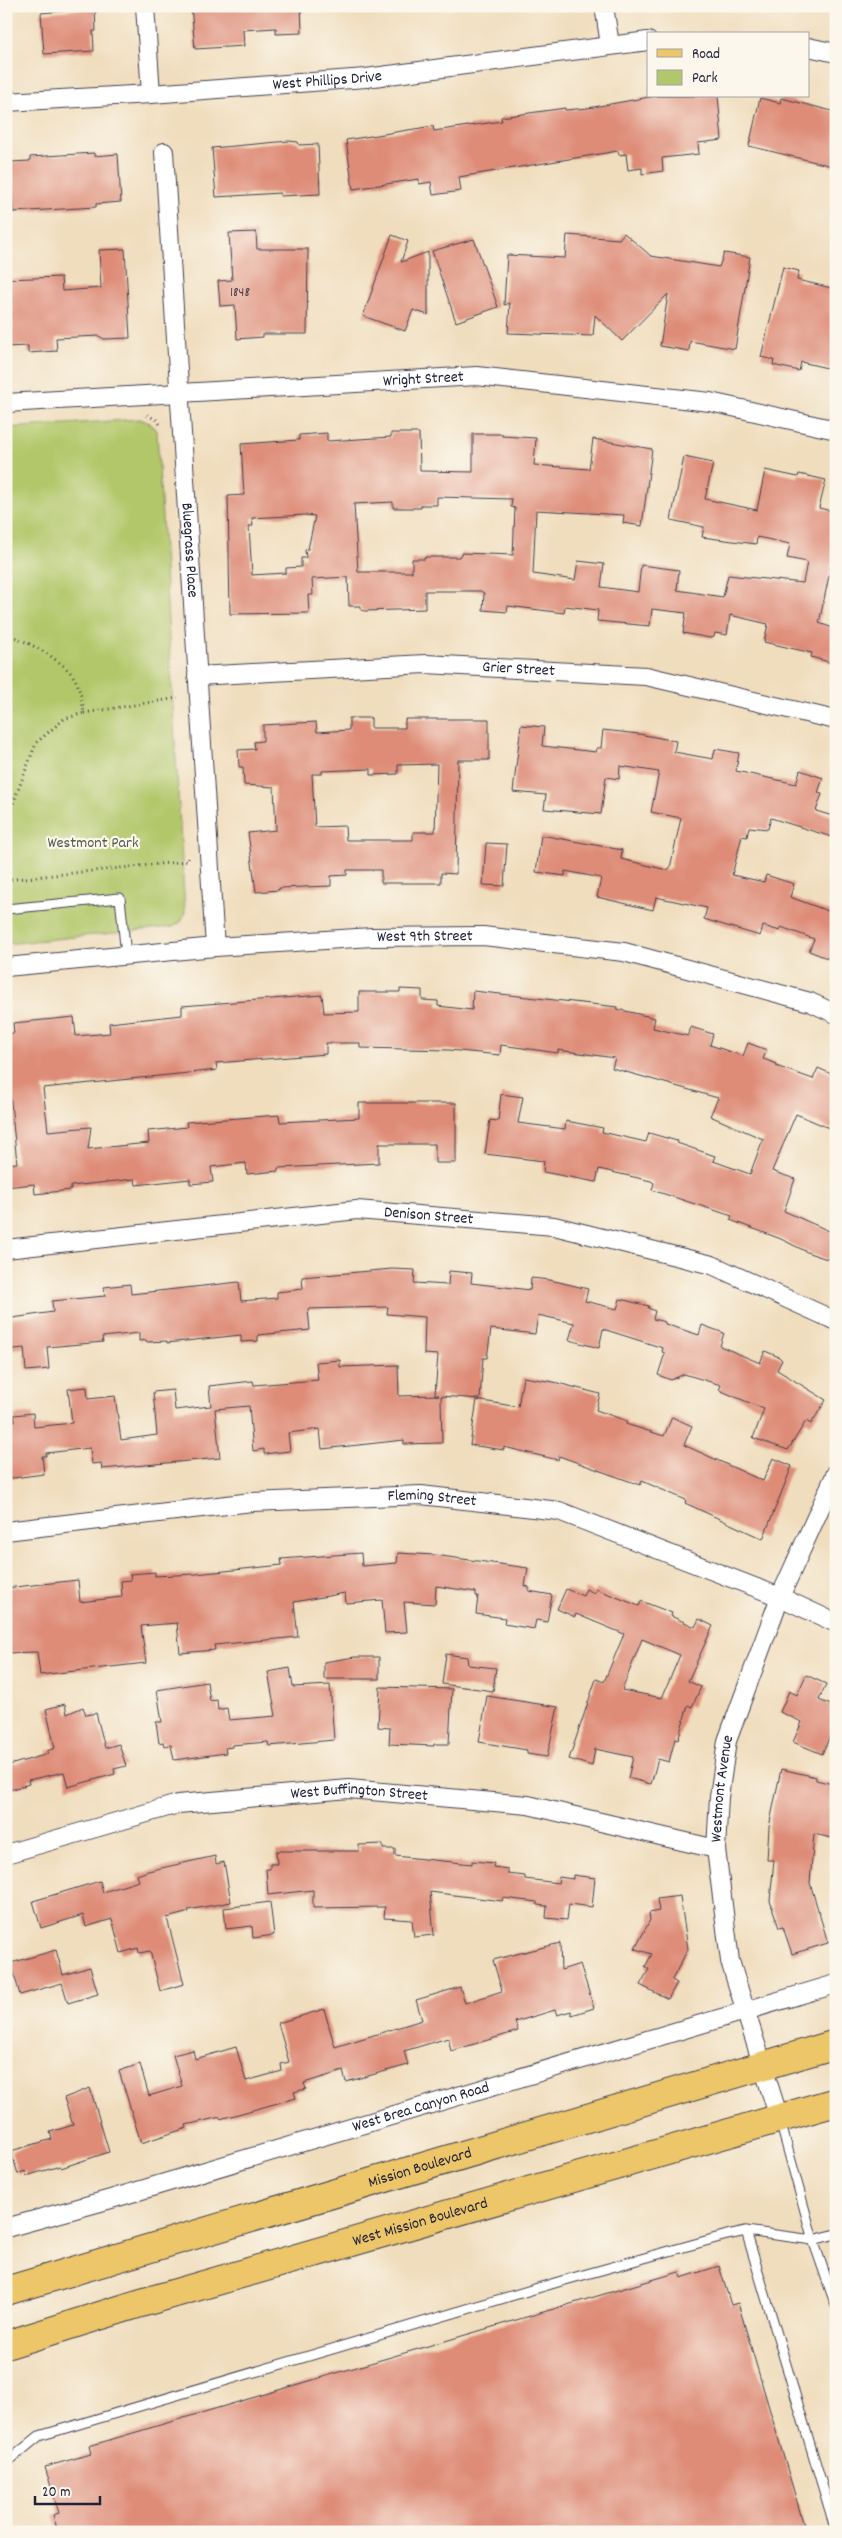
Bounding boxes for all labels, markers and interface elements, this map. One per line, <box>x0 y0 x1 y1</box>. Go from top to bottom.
legend <box>647 32 810 98</box>
text: Road <box>692 44 720 66</box>
street label: West Phillips Drive <box>272 65 383 96</box>
text: Park <box>692 68 718 90</box>
house number: 1848 <box>230 283 250 303</box>
street label: Wright Street <box>382 365 464 393</box>
street label: Bluegrass Place <box>175 502 204 598</box>
street label: Grier Street <box>482 656 555 683</box>
park label: Westmont Park <box>47 832 139 855</box>
street label: West 9th Street <box>377 925 473 948</box>
street label: Denison Street <box>383 1201 474 1231</box>
street label: Fleming Street <box>387 1483 478 1513</box>
street label: Westmont Avenue <box>705 1731 740 1843</box>
street label: West Buffington Street <box>290 1777 429 1808</box>
street label: West Brea Canyon Road <box>349 2076 492 2138</box>
street label: Mission Boulevard <box>365 2141 475 2194</box>
street label: West Mission Boulevard <box>350 2192 490 2253</box>
scale bar <box>35 2473 100 2505</box>
text: 20 m <box>42 2482 70 2504</box>

